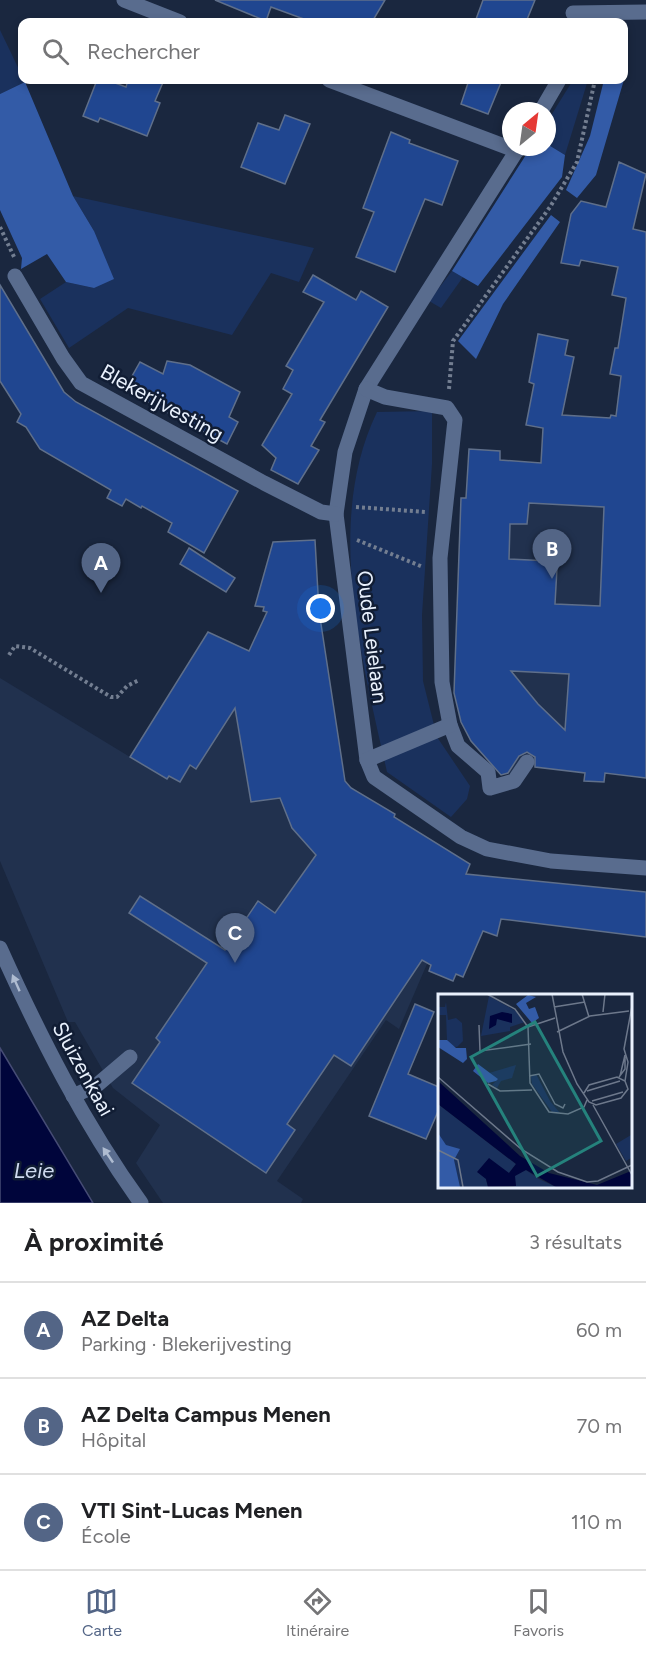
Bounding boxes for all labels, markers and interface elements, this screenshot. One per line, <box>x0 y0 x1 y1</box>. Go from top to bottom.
search box <box>18 18 628 84</box>
icon: search <box>39 35 72 68</box>
text: Rechercher <box>87 38 200 65</box>
north arrow <box>502 102 556 156</box>
street label: Blekerijvesting <box>96 358 228 447</box>
pin: B <box>532 530 572 579</box>
pin: A <box>82 544 120 593</box>
street label: Oude Leielaan <box>352 569 393 705</box>
your location <box>306 594 335 623</box>
pin: C <box>216 914 254 963</box>
one-way arrow <box>11 974 21 992</box>
inset map <box>438 994 631 1188</box>
street label: Sluizenkaai <box>47 1017 120 1120</box>
one-way arrow <box>103 1147 114 1163</box>
water label: Leie <box>14 1157 54 1184</box>
text: À proximité <box>24 1226 164 1258</box>
text: 3 résultats <box>529 1230 622 1254</box>
text: AZ Delta <box>81 1305 169 1332</box>
text: A <box>36 1318 51 1342</box>
text: 60 m <box>576 1318 622 1342</box>
text: Parking · Blekerijvesting <box>81 1332 292 1356</box>
text: AZ Delta Campus Menen <box>81 1401 331 1428</box>
text: B <box>37 1414 50 1438</box>
text: 70 m <box>576 1414 622 1438</box>
text: Hôpital <box>81 1428 146 1452</box>
text: VTI Sint-Lucas Menen <box>81 1497 303 1524</box>
text: C <box>36 1510 51 1534</box>
text: 110 m <box>571 1510 622 1534</box>
text: École <box>81 1524 131 1548</box>
tab: Carte <box>82 1585 122 1640</box>
tab: Itinéraire <box>286 1585 349 1640</box>
tab: Favoris <box>513 1585 564 1640</box>

